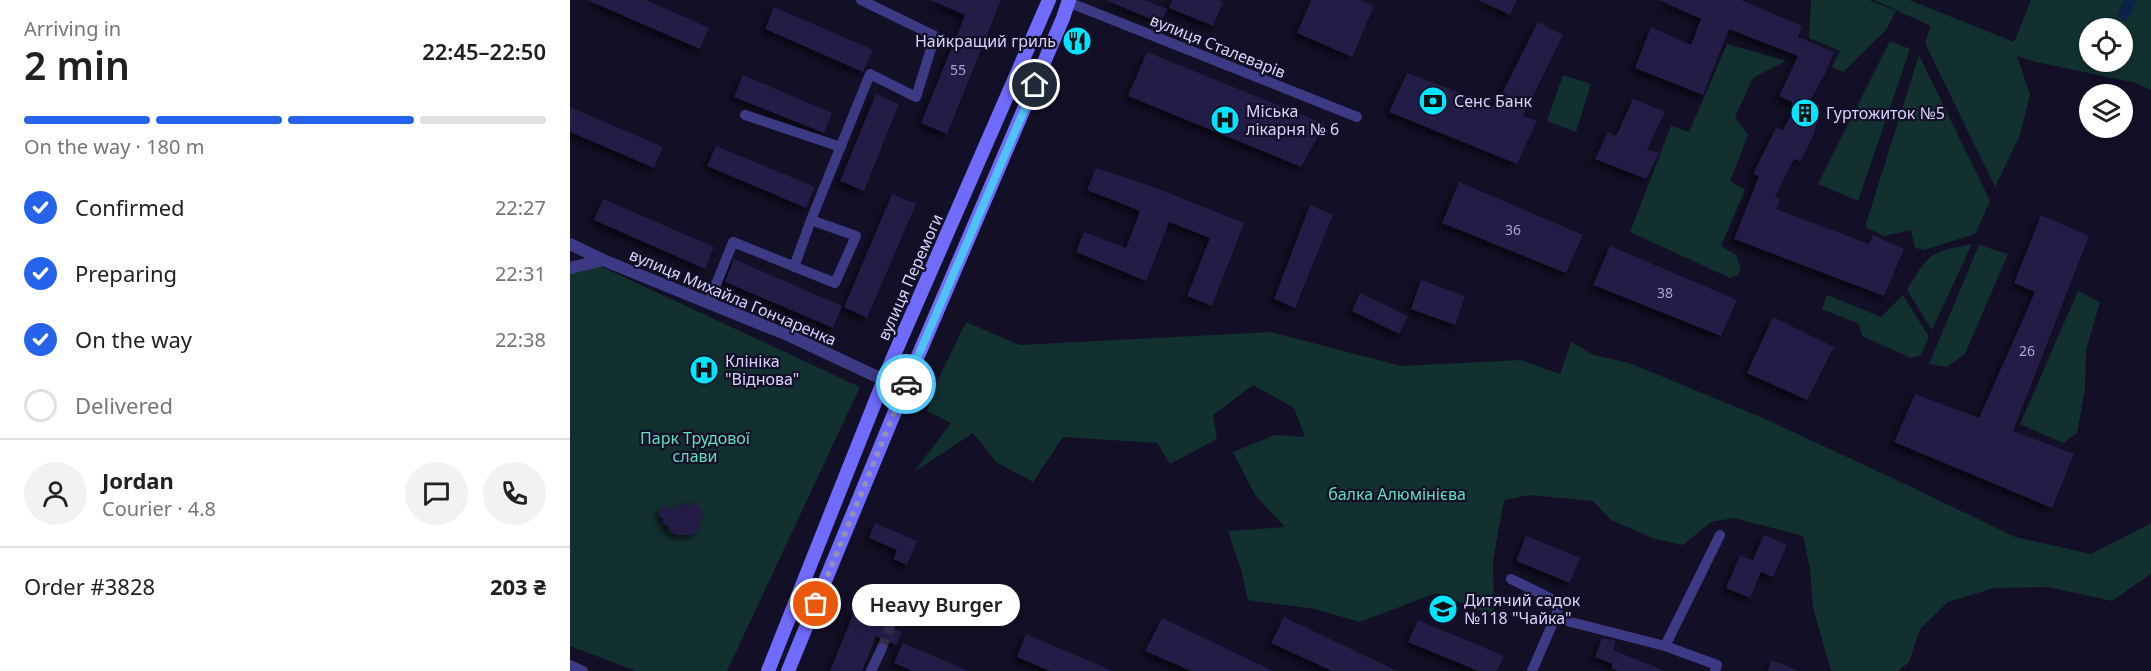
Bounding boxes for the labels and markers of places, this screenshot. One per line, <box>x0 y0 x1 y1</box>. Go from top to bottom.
restaurant icon: Найкращий гриль <box>1061 25 1093 57</box>
place label: Найкращий гриль <box>915 30 1056 52</box>
pin <box>1009 59 1060 110</box>
bank icon: Сенс Банк <box>1417 85 1449 117</box>
place label: Сенс Банк <box>1454 90 1532 112</box>
building icon: Гуртожиток №5 <box>1789 97 1821 129</box>
place label: Мiська лiкарня № 6 <box>1246 100 1339 140</box>
place label: Гуртожиток №5 <box>1826 102 1945 124</box>
hospital icon: Мiська лiкарня № 6 <box>1209 104 1241 136</box>
place label: Клініка "Віднова" <box>725 350 799 390</box>
hospital icon: Клініка "Віднова" <box>688 354 720 386</box>
pin <box>790 578 841 629</box>
callout: Heavy Burger <box>852 583 1020 625</box>
place label: Дитячий садок №118 "Чайка" <box>1464 589 1581 629</box>
school or university icon: Дитячий садок №118 "Чайка" <box>1427 593 1459 625</box>

